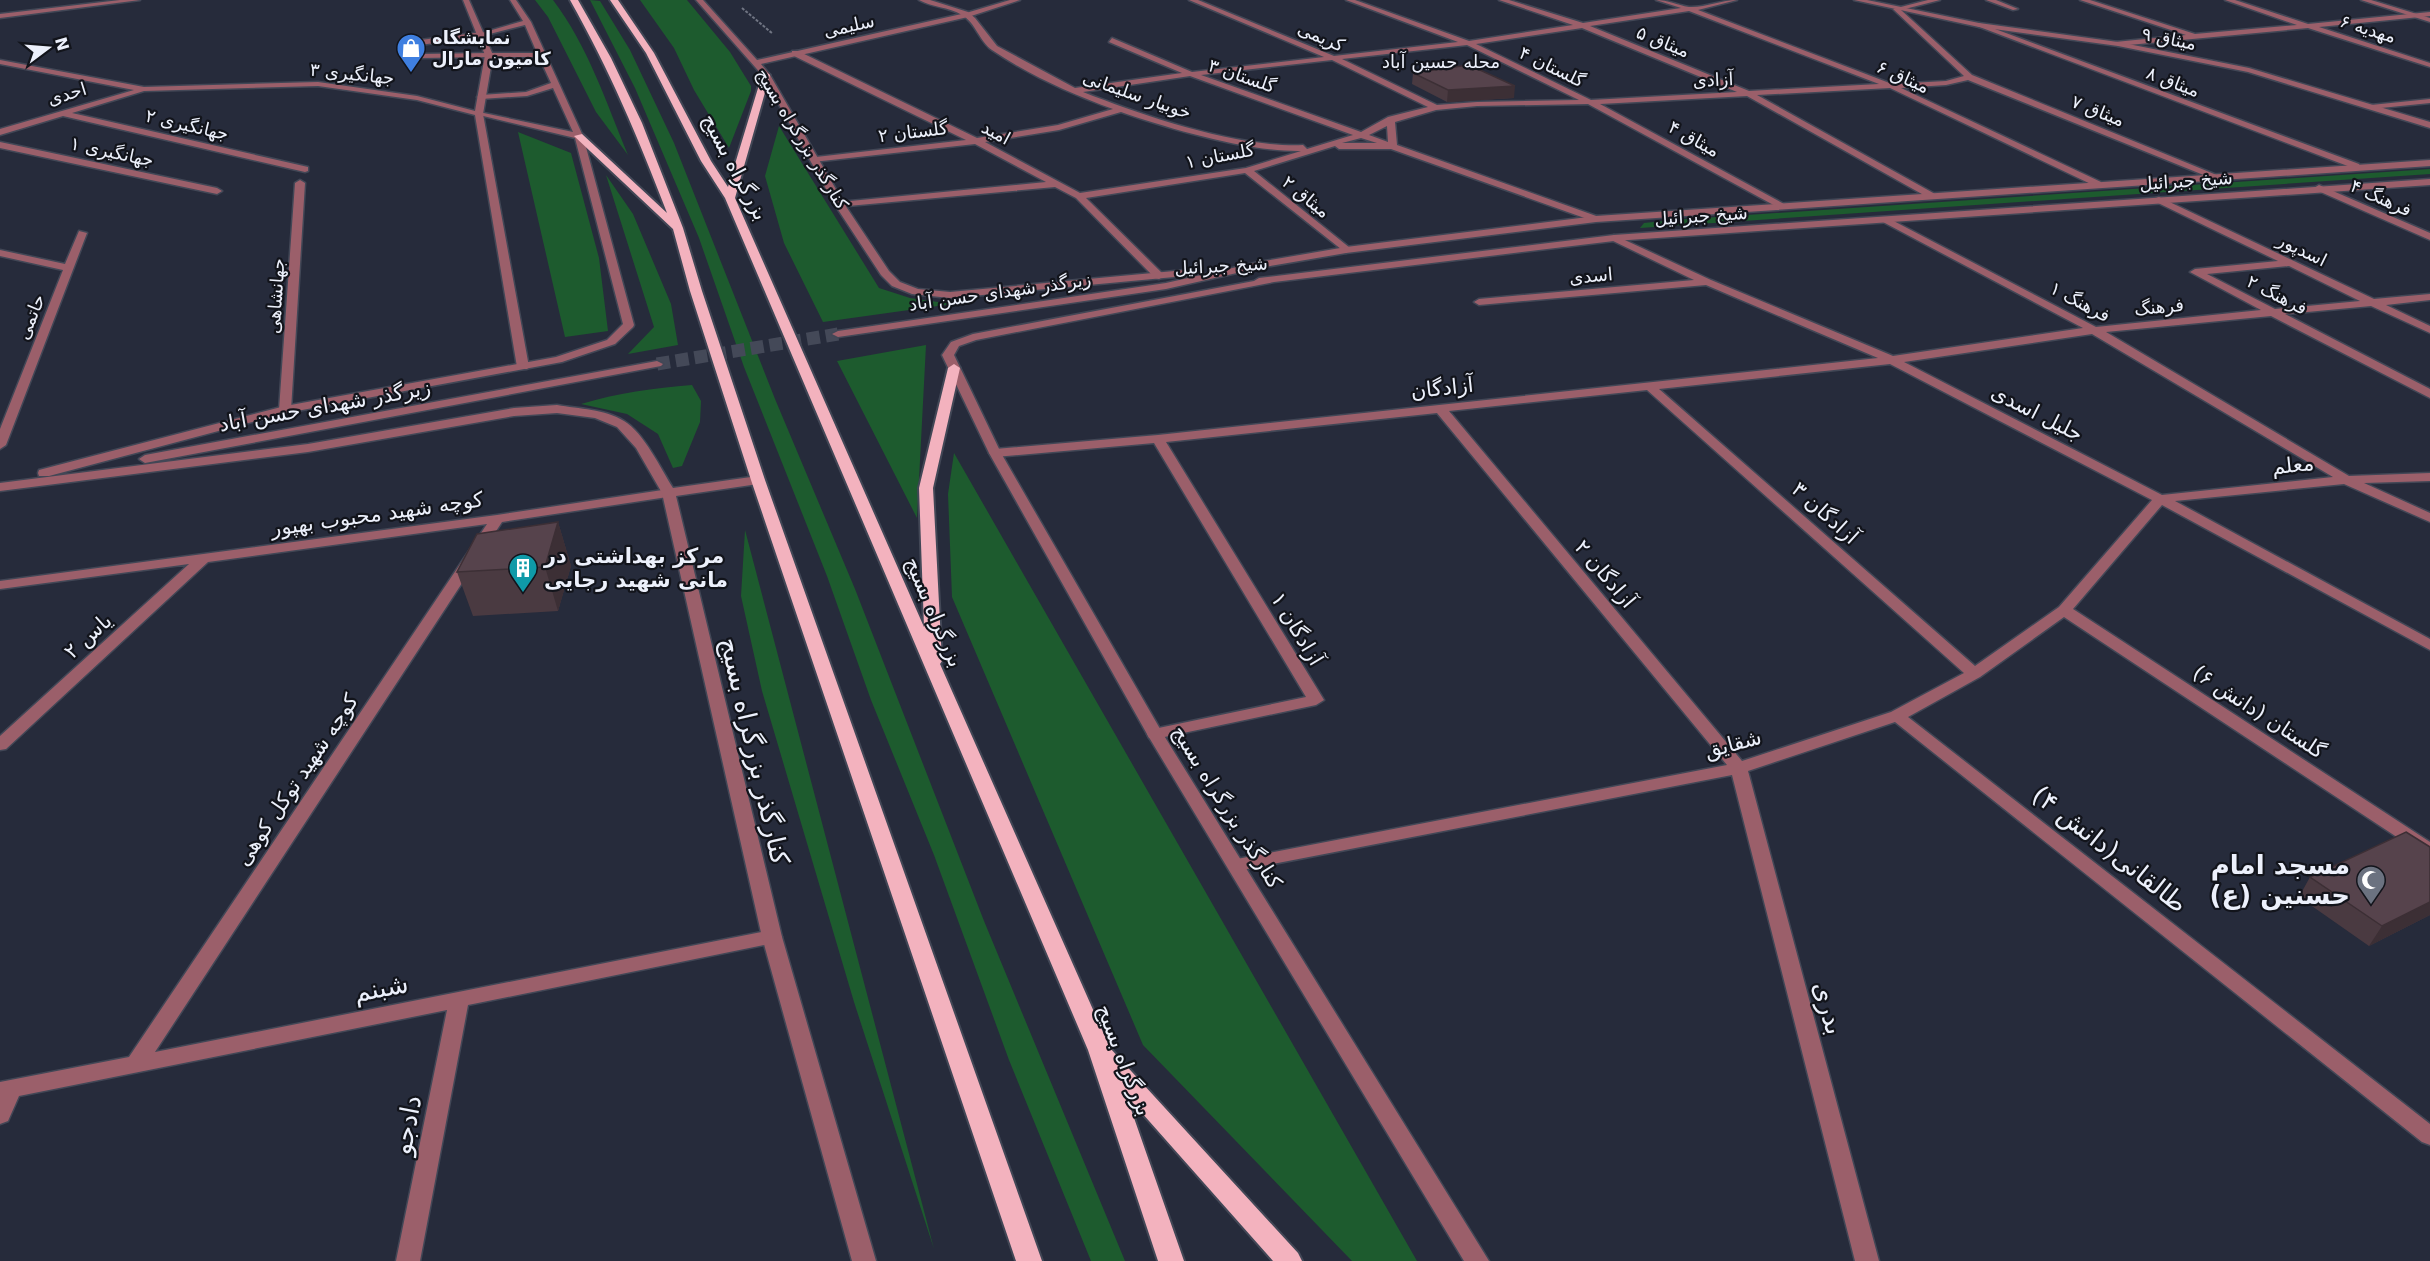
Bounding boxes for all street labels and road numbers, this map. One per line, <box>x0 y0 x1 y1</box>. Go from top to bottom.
street label: سلیمی <box>821 10 876 41</box>
street label: مهدیه ۶ <box>2337 10 2399 48</box>
street label: کریمی <box>1294 17 1348 57</box>
street label: میثاق ۵ <box>1634 21 1693 62</box>
street label: میثاق ۹ <box>2140 23 2198 54</box>
street label: گلستان ۴ <box>1516 42 1589 92</box>
street label: گلستان ۳ <box>1206 54 1279 97</box>
street label: میثاق ۶ <box>1874 56 1933 97</box>
street label: جهانگیری ۳ <box>309 59 395 89</box>
street label: میثاق ۸ <box>2144 62 2203 101</box>
street label: کنارگذر بزرگراه بسیج <box>751 64 853 214</box>
street label: خوبیار سلیمانی <box>1080 66 1194 124</box>
street label: آزادی <box>1692 67 1735 91</box>
street label: احدی <box>45 78 89 109</box>
street label: میثاق ۷ <box>2069 90 2128 131</box>
street label: جهانگیری ۲ <box>143 105 231 145</box>
street label: بزرگراه بسیج <box>697 110 773 224</box>
street label: امید <box>978 116 1014 149</box>
street label: میثاق ۴ <box>1665 116 1724 161</box>
street label: گلستان ۲ <box>877 117 949 146</box>
street label: جهانگیری ۱ <box>68 132 156 172</box>
street label: گلستان ۱ <box>1183 138 1257 173</box>
street label: شیخ جبرائیل <box>2139 167 2233 195</box>
street label: میثاق ۲ <box>1278 171 1334 222</box>
street label: فرهنگ ۴ <box>2347 175 2415 221</box>
street label: شیخ جبرائیل <box>1654 202 1748 230</box>
street label: اسدپور <box>2273 228 2330 271</box>
street label: شیخ جبرائیل <box>1174 253 1268 279</box>
street label: جهانشاهی <box>262 257 290 335</box>
street label: اسدی <box>1568 263 1614 288</box>
street label: زیرگذر شهدای حسن آباد <box>907 267 1093 316</box>
street label: فرهنگ ۲ <box>2243 270 2311 320</box>
street label: فرهنگ ۱ <box>2046 277 2114 327</box>
street label: حاتمی <box>12 291 49 343</box>
street label: فرهنگ <box>2133 294 2185 320</box>
street label: آزادگان <box>1409 372 1476 403</box>
street label: زیرگذر شهدای حسن آباد <box>217 375 433 436</box>
street label: جلیل اسدی <box>1987 380 2087 446</box>
street label: معلم <box>2271 451 2315 480</box>
street label: آزادگان ۳ <box>1787 476 1865 550</box>
street label: کوچه شهید محبوب بهپور <box>268 487 485 541</box>
street label: آزادگان ۲ <box>1570 535 1642 614</box>
street label: بزرگراه بسیج <box>900 553 968 671</box>
street label: آزادگان ۱ <box>1266 588 1330 671</box>
street label: یاس ۲ <box>59 608 117 664</box>
street label: کنارگذر بزرگراه بسیج <box>713 634 796 869</box>
street label: گلستان (دانش ۶) <box>2188 660 2330 764</box>
street label: کوچه شهید توکل کوهی <box>231 690 363 870</box>
street label: کنارگذر بزرگراه بسیج <box>1167 721 1287 893</box>
street label: شقایق <box>1702 725 1764 763</box>
street label: طالقانی(دانش ۴) <box>2027 779 2193 919</box>
street label: شبنم <box>351 968 411 1009</box>
street label: بدری <box>1808 978 1850 1038</box>
street label: بزرگراه بسیج <box>1092 1001 1156 1119</box>
street label: دادجو <box>386 1093 428 1159</box>

